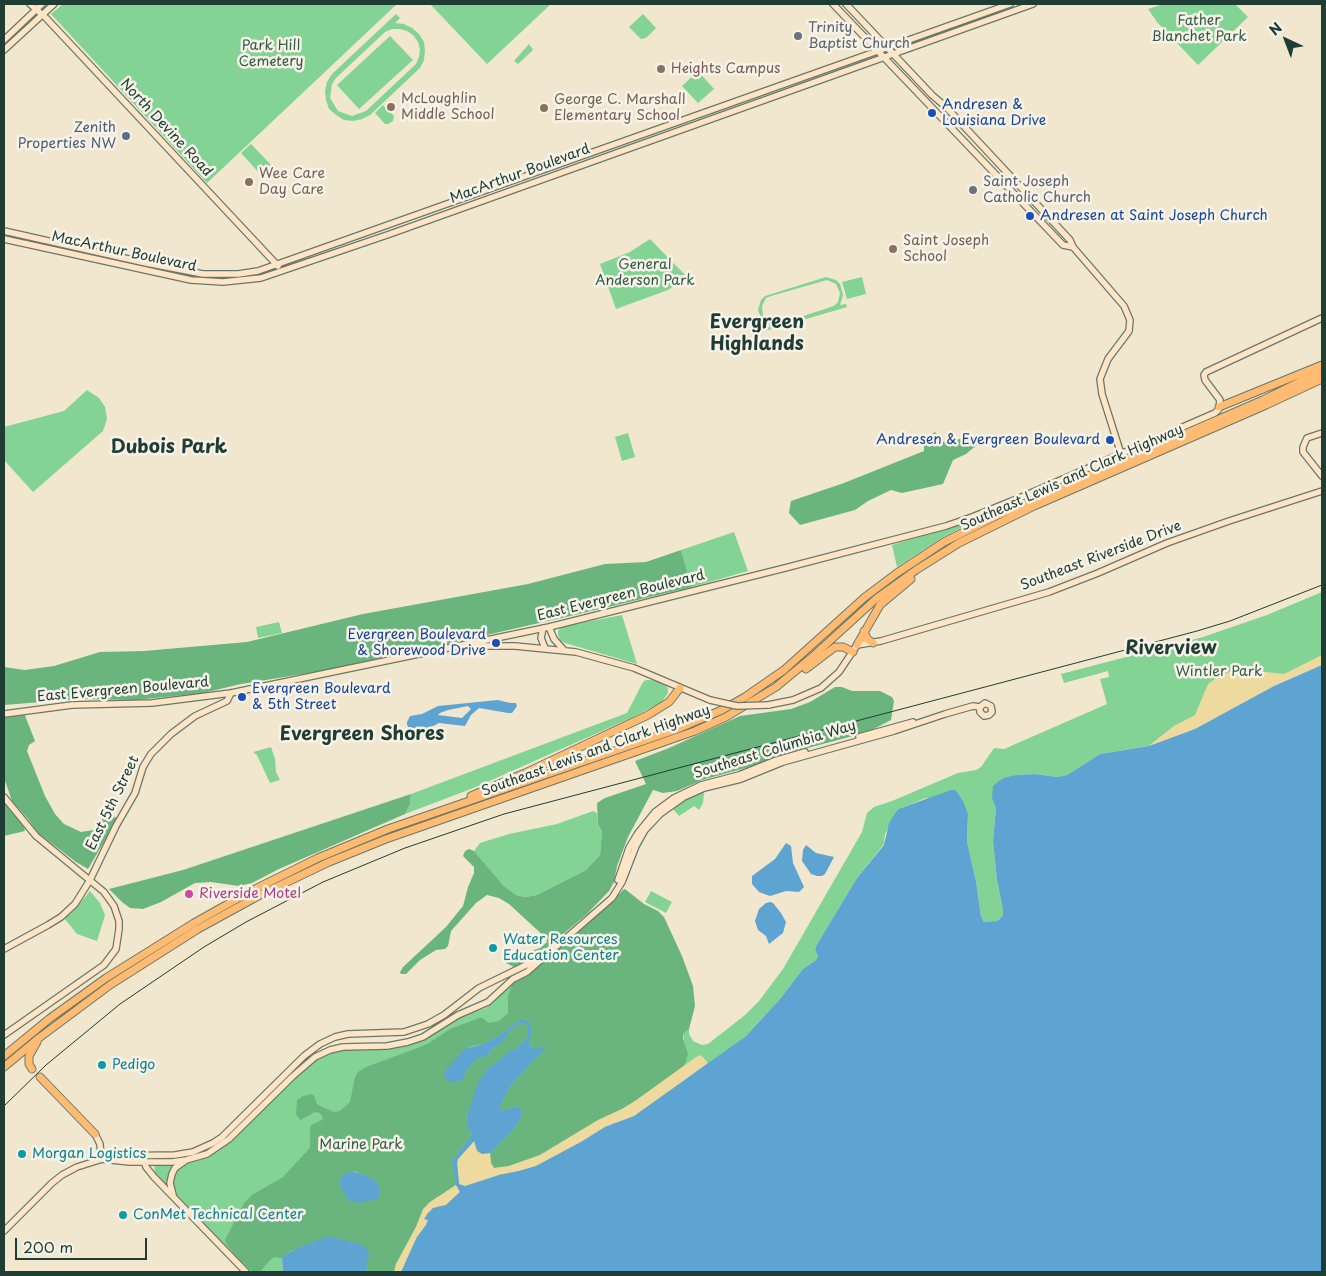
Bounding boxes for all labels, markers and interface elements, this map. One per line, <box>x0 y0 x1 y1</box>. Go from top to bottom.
park label: Father Blanchet Park <box>1151 13 1247 46</box>
north arrow <box>1261 15 1311 65</box>
text: N <box>1264 17 1287 40</box>
place label: Trinity Baptist Church <box>808 20 910 52</box>
marker: Trinity Baptist Church <box>792 30 804 42</box>
park label: Park Hill Cemetery <box>238 38 304 70</box>
place label: Heights Campus <box>671 61 780 77</box>
marker: Heights Campus <box>655 63 667 75</box>
street label: North Devine Road <box>116 76 216 180</box>
place label: McLoughlin Middle School <box>401 91 494 124</box>
place label: George C. Marshall Elementary School <box>554 92 685 124</box>
place label: Andresen & Louisiana Drive <box>942 97 1046 130</box>
marker: McLoughlin Middle School <box>385 101 397 113</box>
marker: George C. Marshall Elementary School <box>538 102 550 114</box>
marker: Andresen & Louisiana Drive <box>926 107 938 119</box>
place label: Zenith Properties NW <box>18 120 116 152</box>
marker: Zenith Properties NW <box>120 130 132 142</box>
street label: MacArthur Boulevard <box>448 141 592 207</box>
place label: Wee Care Day Care <box>259 166 325 198</box>
place label: Saint Joseph Catholic Church <box>983 174 1091 206</box>
marker: Wee Care Day Care <box>243 176 255 188</box>
marker: Saint Joseph Catholic Church <box>967 184 979 196</box>
place label: Andresen at Saint Joseph Church <box>1040 208 1268 224</box>
marker: Andresen at Saint Joseph Church <box>1024 210 1036 222</box>
street label: MacArthur Boulevard <box>50 228 198 276</box>
place label: Saint Joseph School <box>903 233 989 266</box>
marker: Saint Joseph School <box>887 243 899 255</box>
park label: General Anderson Park <box>595 257 695 290</box>
district label: Evergreen Highlands <box>710 312 804 356</box>
street label: Southeast Lewis and Clark Highway <box>958 421 1186 535</box>
place label: Andresen & Evergreen Boulevard <box>876 432 1100 448</box>
marker: Andresen & Evergreen Boulevard <box>1104 434 1116 446</box>
district label: Dubois Park <box>111 437 227 459</box>
street label: Southeast Riverside Drive <box>1018 518 1184 594</box>
street label: East Evergreen Boulevard <box>535 567 707 625</box>
place label: Evergreen Boulevard & Shorewood Drive <box>347 627 486 660</box>
marker: Evergreen Boulevard & Shorewood Drive <box>490 637 502 649</box>
district label: Riverview <box>1125 638 1217 660</box>
park label: Wintler Park <box>1176 664 1262 680</box>
street label: East Evergreen Boulevard <box>37 674 209 706</box>
place label: Evergreen Boulevard & 5th Street <box>252 681 391 714</box>
marker: Evergreen Boulevard & 5th Street <box>236 691 248 703</box>
street label: Southeast Lewis and Clark Highway <box>480 702 712 800</box>
street label: Southeast Columbia Way <box>692 717 858 783</box>
district label: Evergreen Shores <box>280 724 444 746</box>
street label: East 5th Street <box>83 753 143 853</box>
place label: Riverside Motel <box>199 886 301 902</box>
marker: Riverside Motel <box>183 888 195 900</box>
place label: Water Resources Education Center <box>503 932 619 964</box>
marker: Water Resources Education Center <box>487 942 499 954</box>
place label: Pedigo <box>112 1057 155 1073</box>
marker: Pedigo <box>96 1059 108 1071</box>
park label: Marine Park <box>319 1137 403 1153</box>
place label: Morgan Logistics <box>32 1146 146 1162</box>
marker: Morgan Logistics <box>16 1148 28 1160</box>
place label: ConMet Technical Center <box>133 1207 304 1223</box>
marker: ConMet Technical Center <box>117 1209 129 1221</box>
scale bar <box>18 1228 150 1260</box>
text: 200 m <box>23 1235 73 1258</box>

